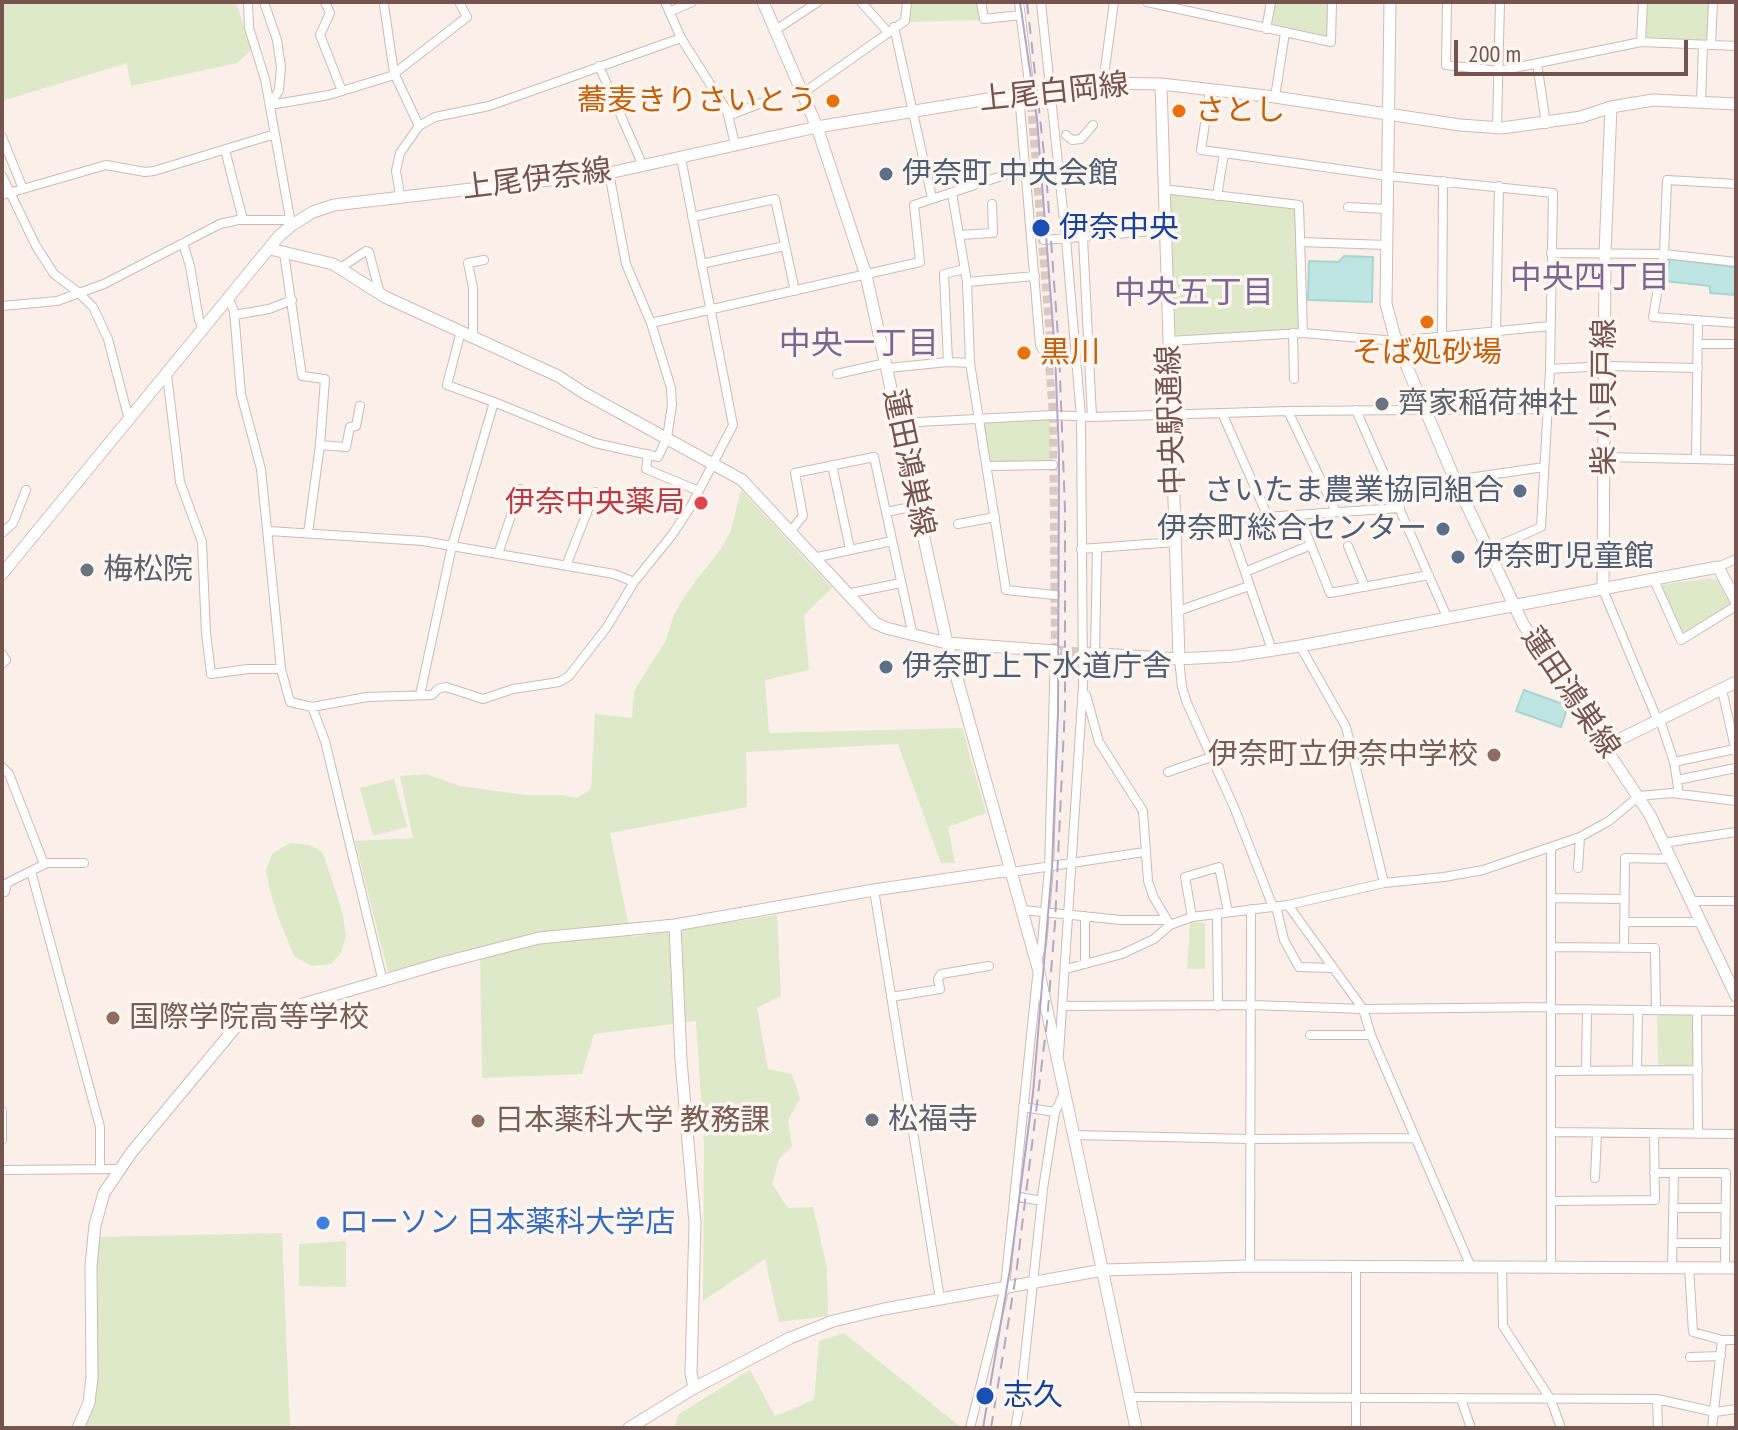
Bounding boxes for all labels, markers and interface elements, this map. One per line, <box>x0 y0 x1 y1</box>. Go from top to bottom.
scale bar <box>1458 24 1692 74</box>
text: 200 m <box>1468 38 1521 69</box>
street label: 上尾白岡線 <box>978 67 1130 119</box>
place label: 蕎麦きりさいとう <box>577 83 817 119</box>
marker: 蕎麦きりさいとう <box>824 92 842 110</box>
place label: さとし <box>1195 93 1285 129</box>
marker: さとし <box>1170 102 1188 120</box>
street label: 上尾伊奈線 <box>460 153 614 207</box>
place label: 伊奈町 中央会館 <box>902 156 1118 192</box>
marker: 伊奈町 中央会館 <box>877 165 895 183</box>
place label: 伊奈中央 <box>1059 210 1179 246</box>
marker: 伊奈中央 <box>1030 217 1052 239</box>
district label: 中央四丁目 <box>1510 260 1670 298</box>
district label: 中央五丁目 <box>1114 275 1274 313</box>
marker: そば処砂場 <box>1418 313 1436 331</box>
street label: 柴 小貝戸線 <box>1587 319 1623 475</box>
district label: 中央一丁目 <box>779 326 939 364</box>
place label: 黒川 <box>1040 335 1100 371</box>
place label: そば処砂場 <box>1352 335 1502 371</box>
marker: 黒川 <box>1015 344 1033 362</box>
street label: 中央駅通線 <box>1151 344 1193 496</box>
street label: 蓮田鴻巣線 <box>875 386 941 540</box>
place label: 齊家稲荷神社 <box>1398 386 1578 422</box>
marker: 齊家稲荷神社 <box>1373 395 1391 413</box>
place label: さいたま農業協同組合 <box>1204 473 1504 509</box>
marker: さいたま農業協同組合 <box>1511 482 1529 500</box>
place label: 伊奈中央薬局 <box>505 485 685 521</box>
marker: 伊奈中央薬局 <box>692 494 710 512</box>
place label: 伊奈町総合センター <box>1157 511 1427 547</box>
marker: 伊奈町総合センター <box>1434 520 1452 538</box>
place label: 伊奈町児童館 <box>1474 539 1654 575</box>
marker: 伊奈町児童館 <box>1449 548 1467 566</box>
place label: 梅松院 <box>103 552 193 588</box>
marker: 梅松院 <box>78 561 96 579</box>
street label: 蓮田鴻巣線 <box>1513 621 1627 765</box>
place label: 伊奈町上下水道庁舎 <box>902 649 1172 685</box>
marker: 伊奈町上下水道庁舎 <box>877 658 895 676</box>
place label: 伊奈町立伊奈中学校 <box>1208 737 1478 773</box>
marker: 伊奈町立伊奈中学校 <box>1485 746 1503 764</box>
place label: 国際学院高等学校 <box>129 1000 369 1036</box>
marker: 国際学院高等学校 <box>104 1009 122 1027</box>
place label: 松福寺 <box>888 1102 978 1138</box>
place label: 日本薬科大学 教務課 <box>494 1103 770 1139</box>
marker: 松福寺 <box>863 1111 881 1129</box>
marker: 日本薬科大学 教務課 <box>469 1112 487 1130</box>
place label: ローソン 日本薬科大学店 <box>339 1205 675 1241</box>
marker: ローソン 日本薬科大学店 <box>314 1214 332 1232</box>
place label: 志久 <box>1003 1378 1063 1414</box>
marker: 志久 <box>974 1385 996 1407</box>

